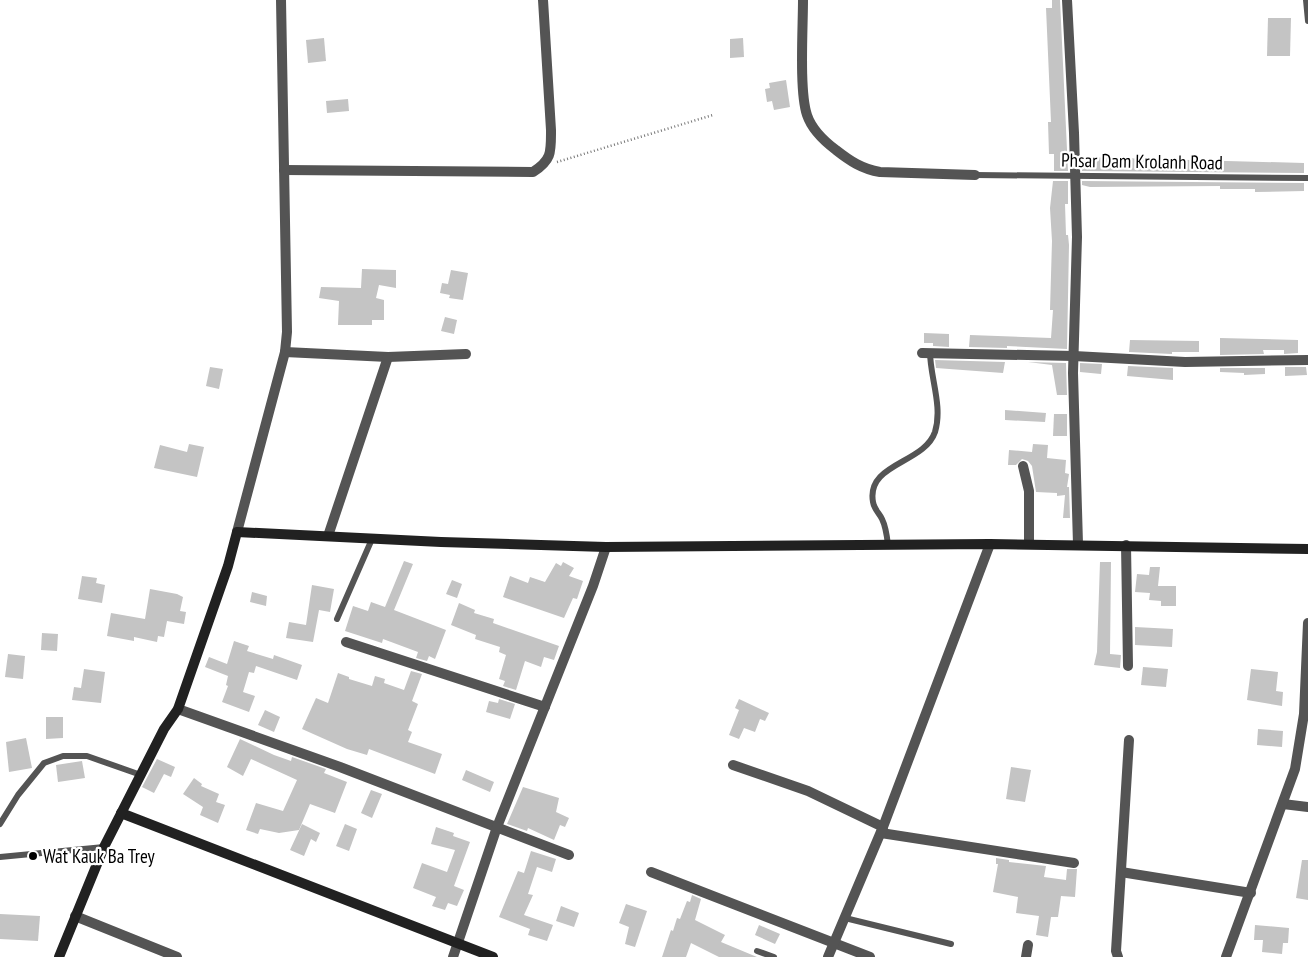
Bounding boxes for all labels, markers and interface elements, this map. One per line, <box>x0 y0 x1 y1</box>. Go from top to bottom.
street label: Phsar Dam Krolanh Road <box>1061 148 1223 174</box>
place label: Wat Kauk Ba Trey <box>43 844 155 868</box>
marker: Wat Kauk Ba Trey <box>27 850 39 862</box>

